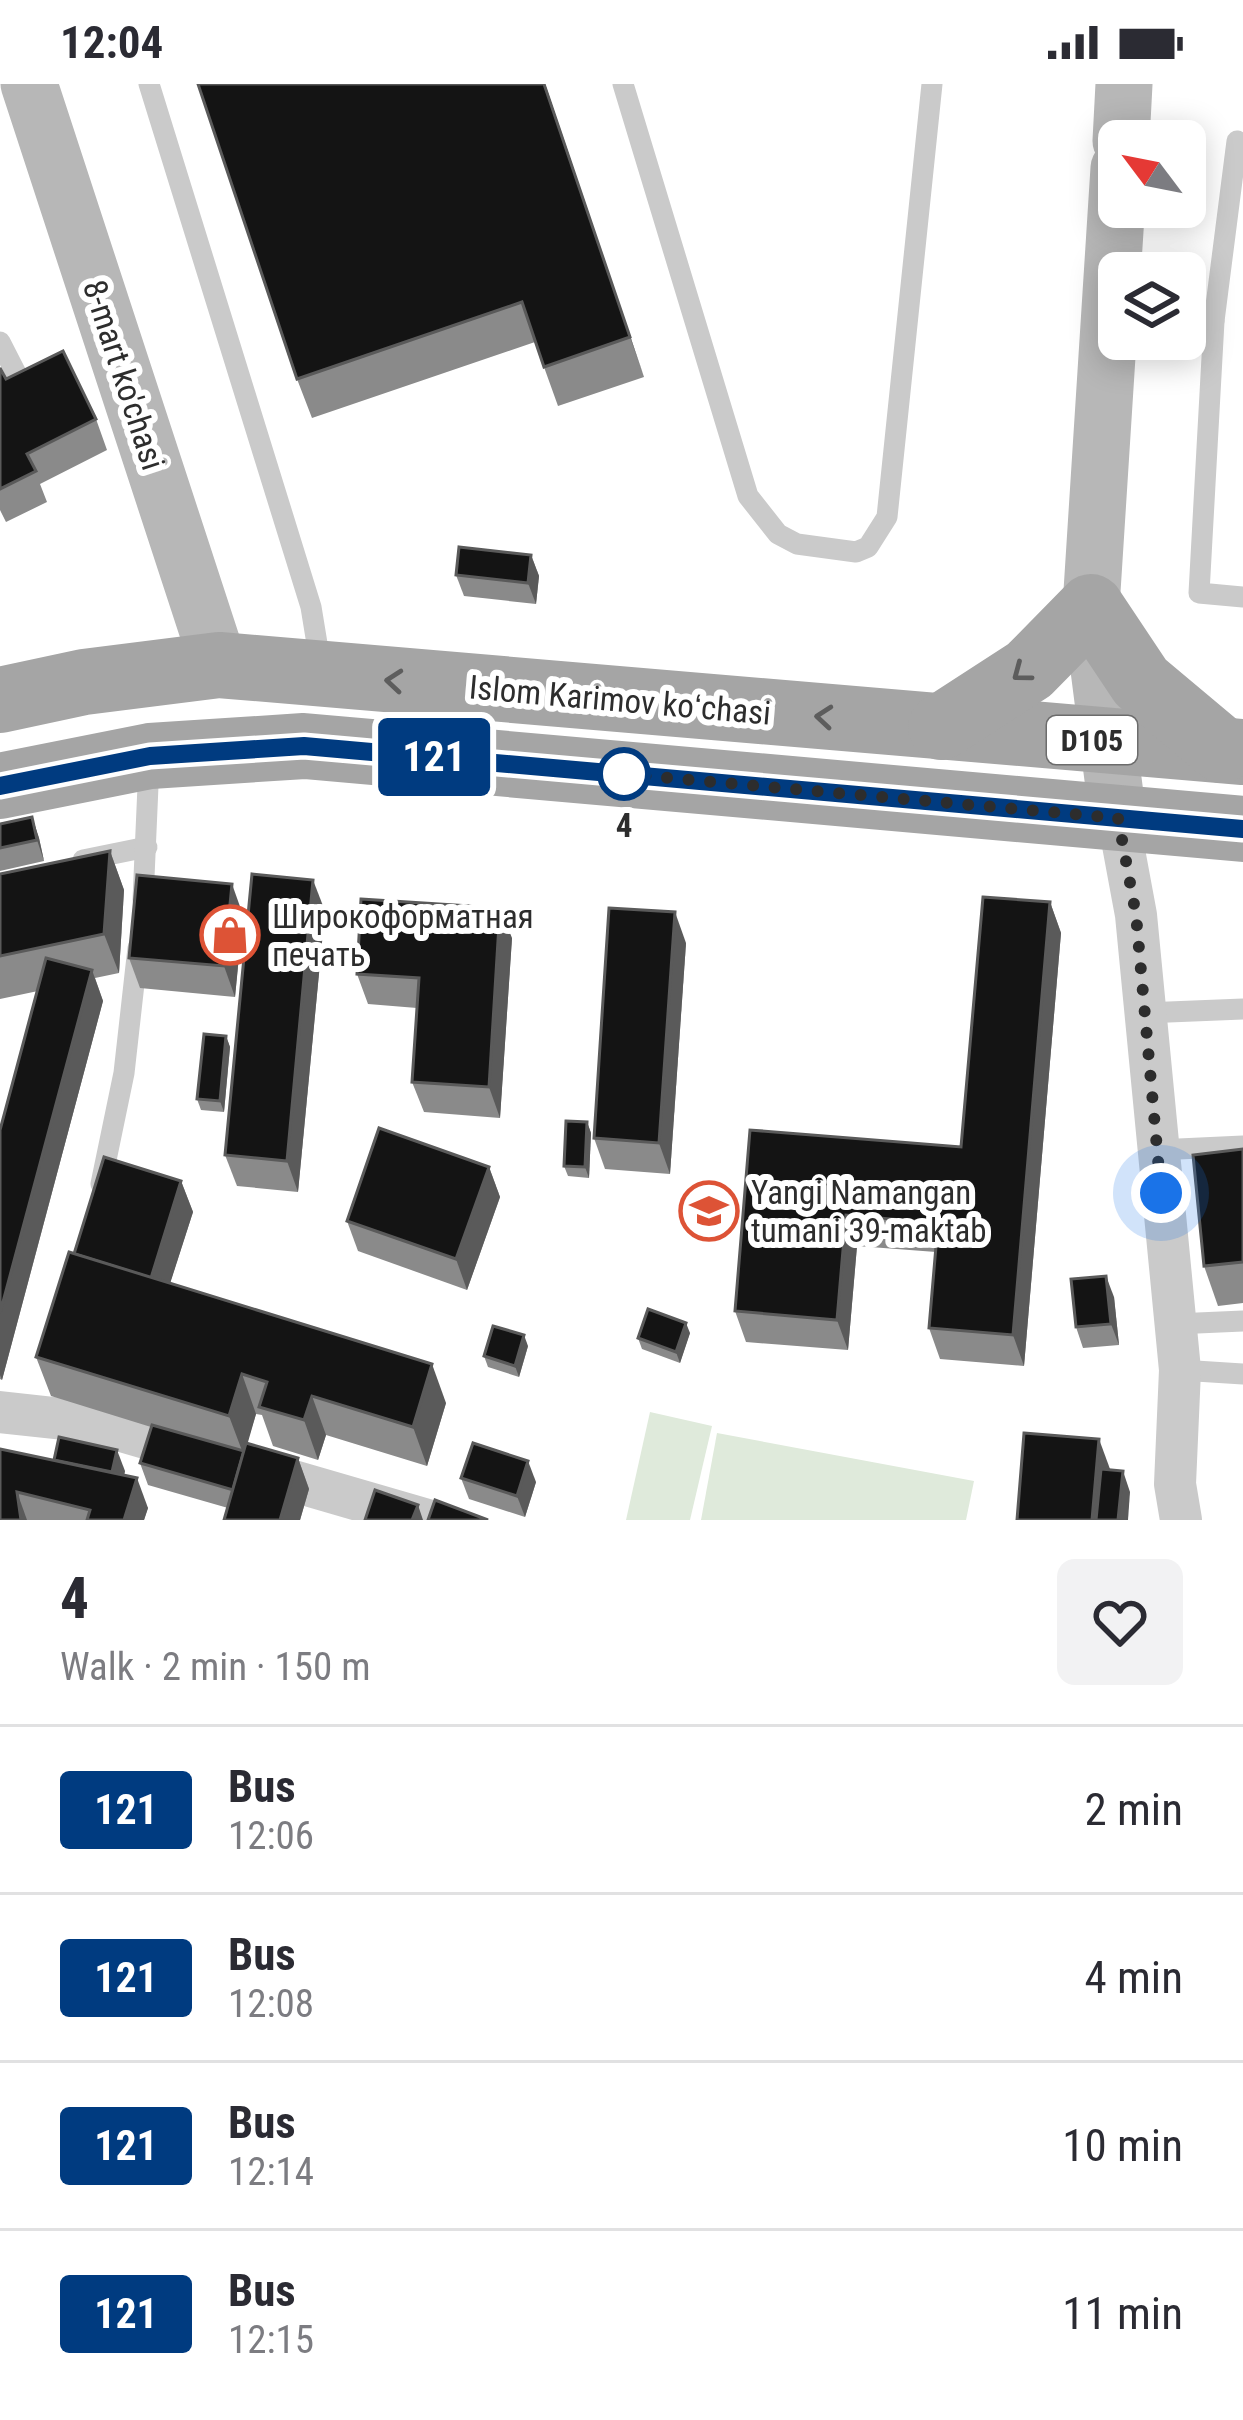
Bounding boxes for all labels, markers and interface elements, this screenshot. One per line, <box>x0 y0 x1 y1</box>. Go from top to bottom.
text: 12:04 <box>60 16 163 69</box>
north arrow <box>1098 120 1206 228</box>
map controls <box>1098 120 1206 360</box>
button: layers <box>1098 252 1206 360</box>
street label: 8-mart ko'chasi <box>75 275 173 475</box>
one-way arrow <box>1013 659 1035 680</box>
street label: Islom Karimov koʻchasi <box>468 667 772 733</box>
one-way arrow <box>384 668 403 694</box>
one-way arrow <box>815 705 834 731</box>
road number: D105 <box>1047 716 1137 764</box>
line badge: 121 <box>365 718 503 796</box>
text: 121 <box>402 732 466 781</box>
marker: 4 <box>599 749 649 799</box>
place label: 4 <box>616 806 632 845</box>
place label: Широкоформатная печать <box>272 897 534 974</box>
shop icon: Широкоформатная печать <box>199 904 261 966</box>
your location <box>1131 1163 1191 1223</box>
place label: Yangi Namangan tumani 39-maktab <box>751 1173 987 1250</box>
school or university icon: Yangi Namangan tumani 39-maktab <box>678 1180 740 1242</box>
button: heart <box>1057 1559 1183 1685</box>
text: 4 <box>60 1565 89 1632</box>
text: Walk · 2 min · 150 m <box>60 1644 371 1690</box>
text: Bus <box>228 1760 296 1813</box>
text: 2 min <box>1084 1783 1183 1836</box>
text: 121 <box>94 1785 158 1834</box>
text: 12:06 <box>228 1813 314 1859</box>
text: Bus <box>228 1928 296 1981</box>
text: 4 min <box>1084 1951 1183 2004</box>
text: 121 <box>94 1953 158 2002</box>
text: 12:08 <box>228 1981 314 2027</box>
text: Bus <box>228 2096 296 2149</box>
text: 10 min <box>1062 2119 1183 2172</box>
text: 121 <box>94 2121 158 2170</box>
text: 12:14 <box>228 2149 314 2195</box>
text: Bus <box>228 2264 296 2317</box>
text: 11 min <box>1062 2287 1183 2340</box>
text: 121 <box>94 2289 158 2338</box>
text: 12:15 <box>228 2317 314 2363</box>

